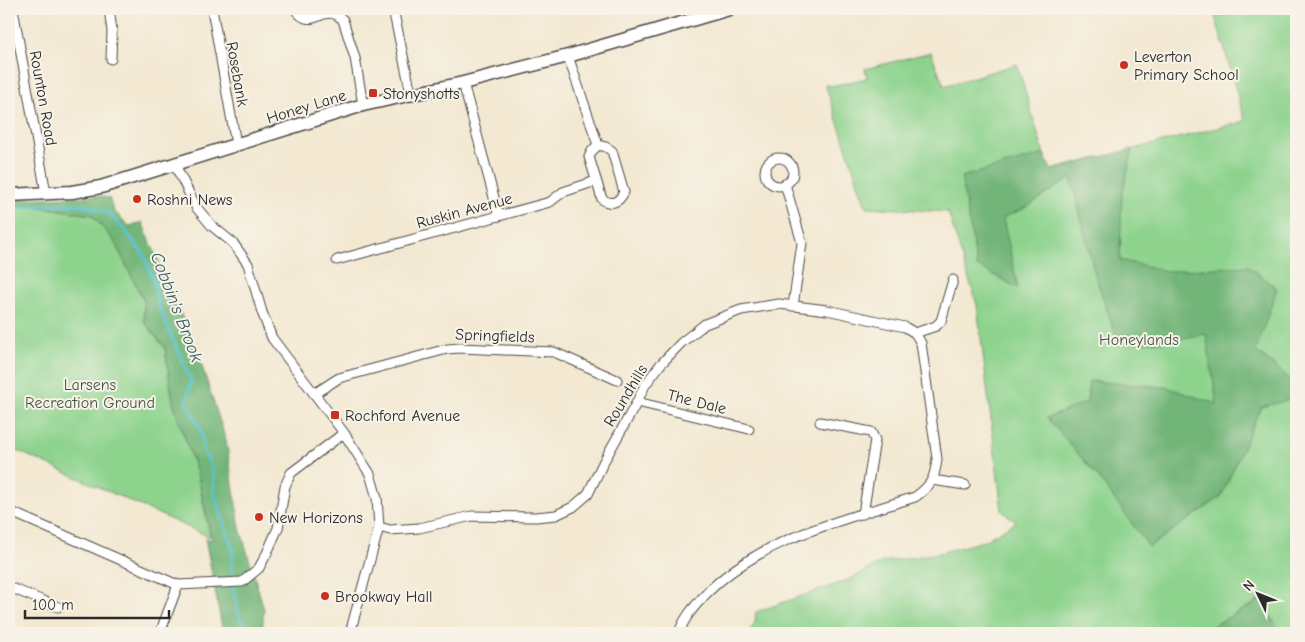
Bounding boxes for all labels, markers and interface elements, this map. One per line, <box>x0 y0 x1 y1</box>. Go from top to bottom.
street label: Rosebank <box>222 40 252 108</box>
place label: Leverton Primary School <box>1134 48 1239 84</box>
street label: Rounton Road <box>26 49 60 147</box>
marker: Leverton Primary School <box>1118 59 1130 71</box>
place label: Stonyshotts <box>383 85 460 103</box>
street label: Honey Lane <box>264 86 348 128</box>
marker: Stonyshotts <box>367 87 379 99</box>
street label: Ruskin Avenue <box>414 190 514 232</box>
place label: Roshni News <box>147 191 233 209</box>
marker: Roshni News <box>131 193 143 205</box>
water label: Cobbin's Brook <box>146 249 207 365</box>
street label: Springfields <box>455 326 535 346</box>
park label: Honeylands <box>1099 331 1179 349</box>
street label: Roundhills <box>600 361 652 430</box>
park label: Larsens Recreation Ground <box>25 376 155 412</box>
street label: The Dale <box>665 386 728 418</box>
place label: Rochford Avenue <box>345 407 460 425</box>
marker: Rochford Avenue <box>329 409 341 421</box>
place label: New Horizons <box>269 509 363 527</box>
marker: New Horizons <box>253 511 265 523</box>
north arrow <box>1232 570 1282 620</box>
text: N <box>1240 576 1258 595</box>
scale bar <box>25 587 169 619</box>
place label: Brookway Hall <box>335 588 433 606</box>
marker: Brookway Hall <box>319 590 331 602</box>
text: 100 m <box>32 596 74 614</box>

